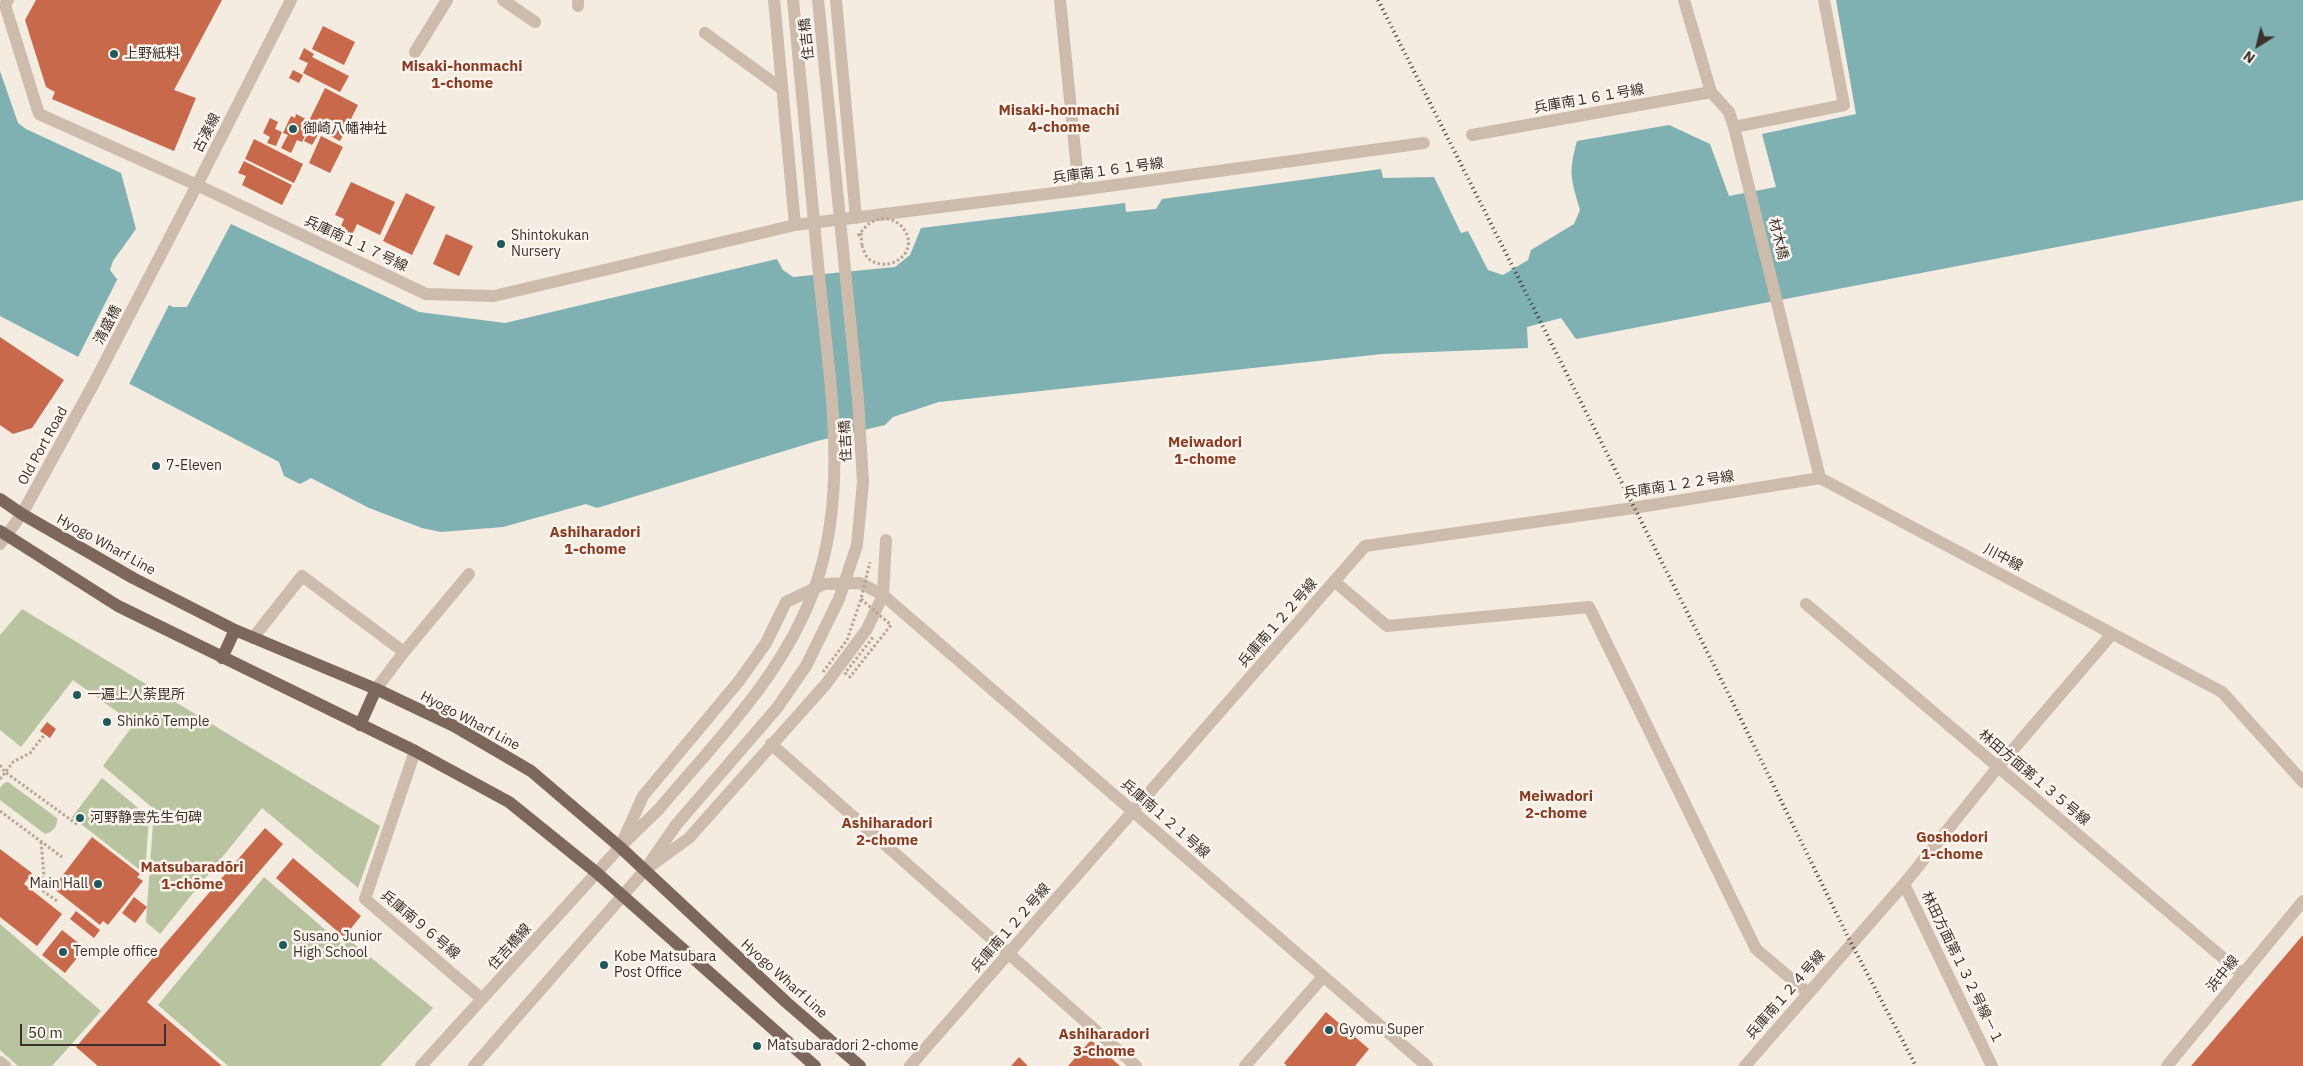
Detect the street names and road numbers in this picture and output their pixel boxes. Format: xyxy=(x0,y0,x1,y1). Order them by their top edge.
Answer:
street label: 住吉橋 xyxy=(796,17,818,61)
street label: 兵庫南１６１号線 xyxy=(1532,81,1646,117)
street label: 古湊線 xyxy=(190,110,224,156)
street label: 兵庫南１６１号線 xyxy=(1051,155,1165,187)
street label: 兵庫南１１７号線 xyxy=(302,213,410,275)
street label: 材木橋 xyxy=(1765,217,1791,261)
street label: 清盛橋 xyxy=(91,303,125,347)
street label: Old Port Road xyxy=(15,404,71,488)
street label: 住吉橋 xyxy=(837,420,855,462)
street label: 兵庫南１２２号線 xyxy=(1622,468,1736,502)
street label: Hyogo Wharf Line xyxy=(54,511,158,579)
street label: 川中線 xyxy=(1981,541,2025,575)
street label: 兵庫南１２２号線 xyxy=(1235,575,1321,671)
street label: Hyogo Wharf Line xyxy=(417,688,523,754)
street label: 林田方面第１３５号線 xyxy=(1975,727,2093,829)
street label: 兵庫南１２１号線 xyxy=(1117,776,1213,862)
street label: 兵庫南１２２号線 xyxy=(968,880,1054,976)
street label: 兵庫南９６号線 xyxy=(377,887,463,963)
street label: 林田方面第１３２号線－１ xyxy=(1918,889,2006,1047)
street label: 住吉橋線 xyxy=(485,921,535,973)
street label: Hyogo Wharf Line xyxy=(737,936,831,1022)
street label: 兵庫南１２４号線 xyxy=(1743,947,1829,1043)
street label: 浜中線 xyxy=(2203,952,2243,996)

